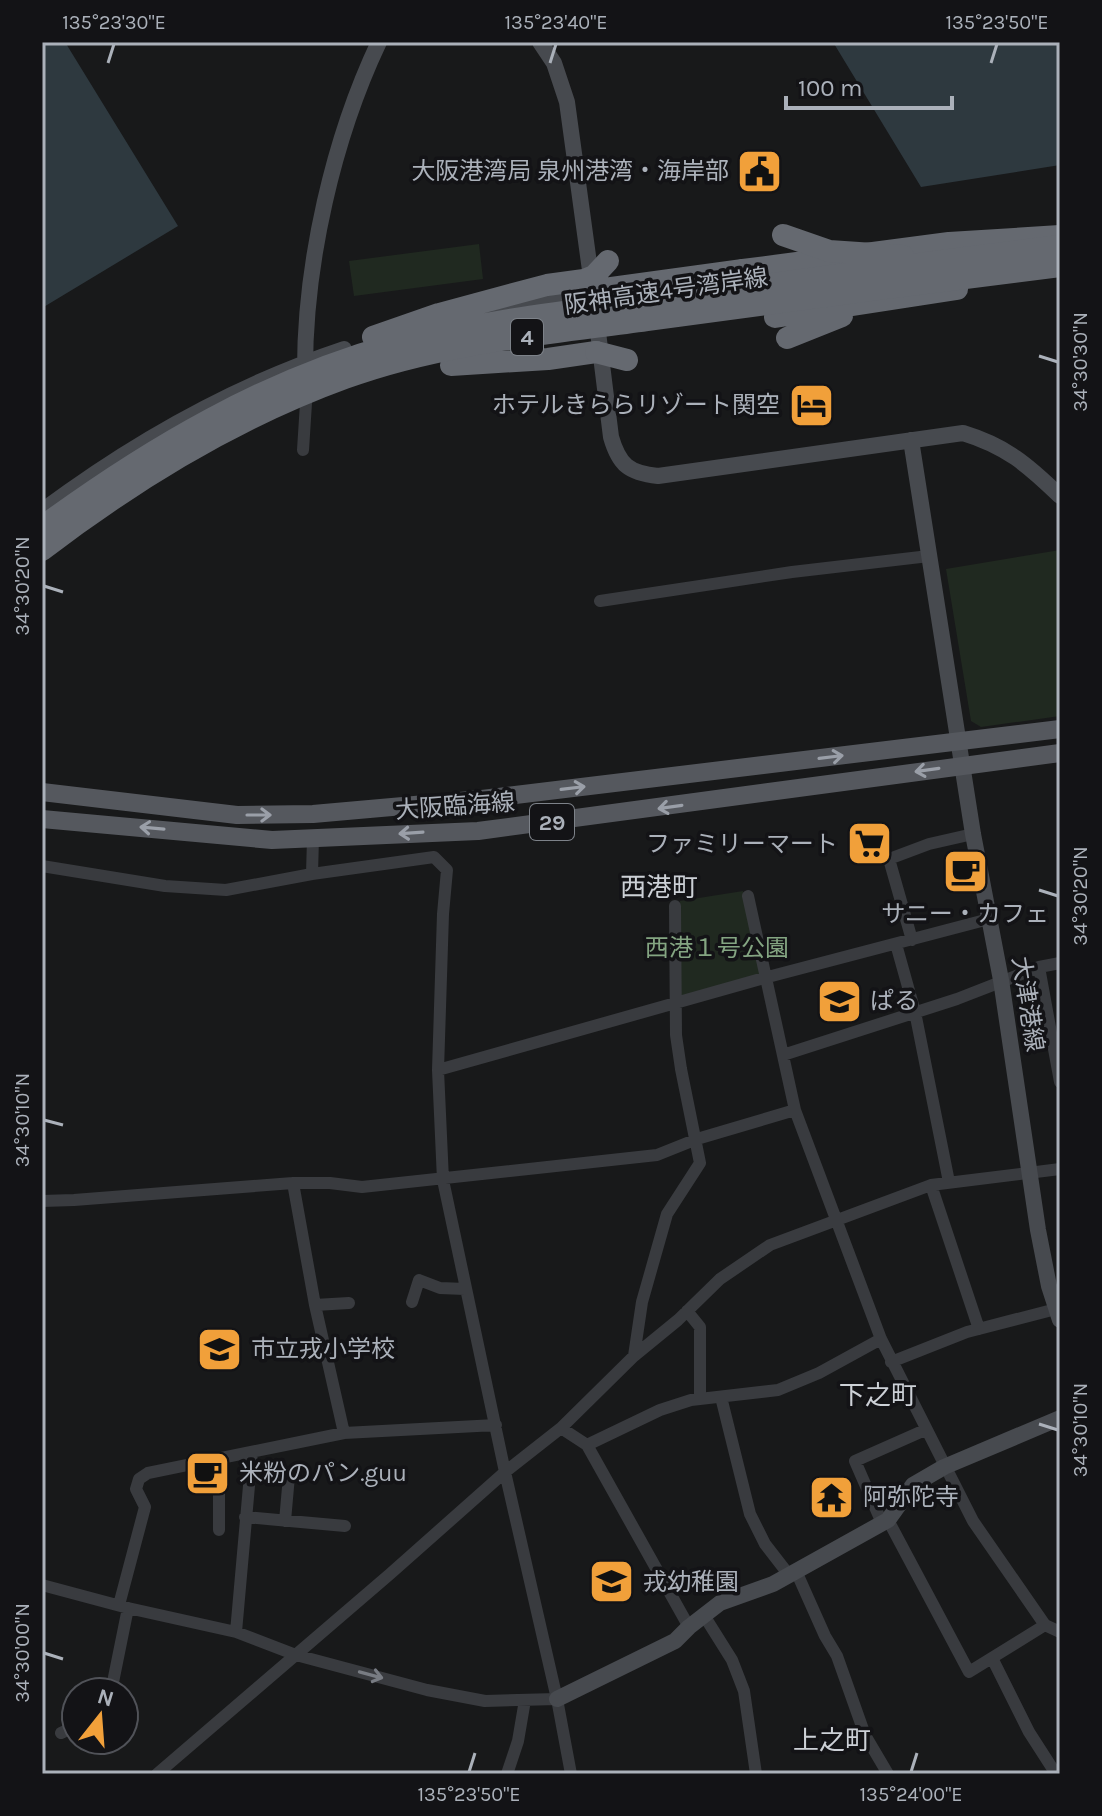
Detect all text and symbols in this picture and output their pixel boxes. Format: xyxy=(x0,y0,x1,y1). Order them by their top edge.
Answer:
text: 135°23'30"E xyxy=(62,11,166,34)
text: 135°23'40"E xyxy=(505,11,608,34)
text: 135°23'50"E xyxy=(945,11,1049,34)
scale bar xyxy=(786,60,952,110)
text: 100 m xyxy=(798,74,863,102)
public building icon: 大阪港湾局 泉州港湾・海岸部 xyxy=(736,147,784,195)
place label: 大阪港湾局 泉州港湾・海岸部 xyxy=(411,157,729,185)
street label: 阪神高速4号湾岸線 xyxy=(562,263,770,319)
text: 34°30'30"N xyxy=(1069,312,1092,412)
road number: 4 xyxy=(511,319,543,355)
hotel icon: ホテルきららリゾート関空 xyxy=(787,381,835,429)
place label: ホテルきららリゾート関空 xyxy=(492,391,780,419)
text: 34°30'20"N xyxy=(11,536,34,636)
one-way arrow xyxy=(818,749,844,764)
one-way arrow xyxy=(915,763,940,778)
one-way arrow xyxy=(560,780,585,795)
street label: 大阪臨海線 xyxy=(394,788,516,824)
one-way arrow xyxy=(657,799,684,814)
road number: 29 xyxy=(530,804,574,840)
one-way arrow xyxy=(245,807,272,822)
one-way arrow xyxy=(139,820,166,835)
supermarket icon: ファミリーマート xyxy=(845,820,893,868)
one-way arrow xyxy=(398,826,425,841)
place label: ファミリーマート xyxy=(646,830,838,858)
text: 34°30'20"N xyxy=(1069,846,1092,946)
cafe icon: サニー・カフェ xyxy=(941,848,989,896)
district label: 西港町 xyxy=(620,872,698,903)
place label: サニー・カフェ xyxy=(881,900,1049,928)
park label: 西港１号公園 xyxy=(645,934,789,962)
street label: 大津港線 xyxy=(1007,954,1049,1054)
school or university icon: ぱる xyxy=(815,977,863,1025)
place label: ぱる xyxy=(870,987,918,1015)
text: 34°30'10"N xyxy=(11,1073,34,1167)
school or university icon: 市立戎小学校 xyxy=(196,1325,244,1373)
place label: 市立戎小学校 xyxy=(251,1335,395,1363)
district label: 下之町 xyxy=(839,1380,917,1411)
text: 34°30'10"N xyxy=(1069,1383,1092,1477)
cafe icon: 米粉のパン.guu xyxy=(184,1449,232,1497)
place label: 米粉のパン.guu xyxy=(239,1459,407,1487)
temple icon: 阿弥陀寺 xyxy=(808,1473,856,1521)
place label: 阿弥陀寺 xyxy=(863,1483,959,1511)
school or university icon: 戎幼稚園 xyxy=(588,1558,636,1606)
place label: 戎幼稚園 xyxy=(643,1568,739,1596)
text: 34°30'00"N xyxy=(11,1603,34,1703)
one-way arrow xyxy=(357,1668,383,1683)
north arrow xyxy=(60,1676,140,1756)
text: N xyxy=(94,1683,117,1713)
district label: 上之町 xyxy=(793,1725,871,1756)
text: 135°23'50"E xyxy=(417,1783,521,1806)
text: 135°24'00"E xyxy=(859,1783,963,1806)

